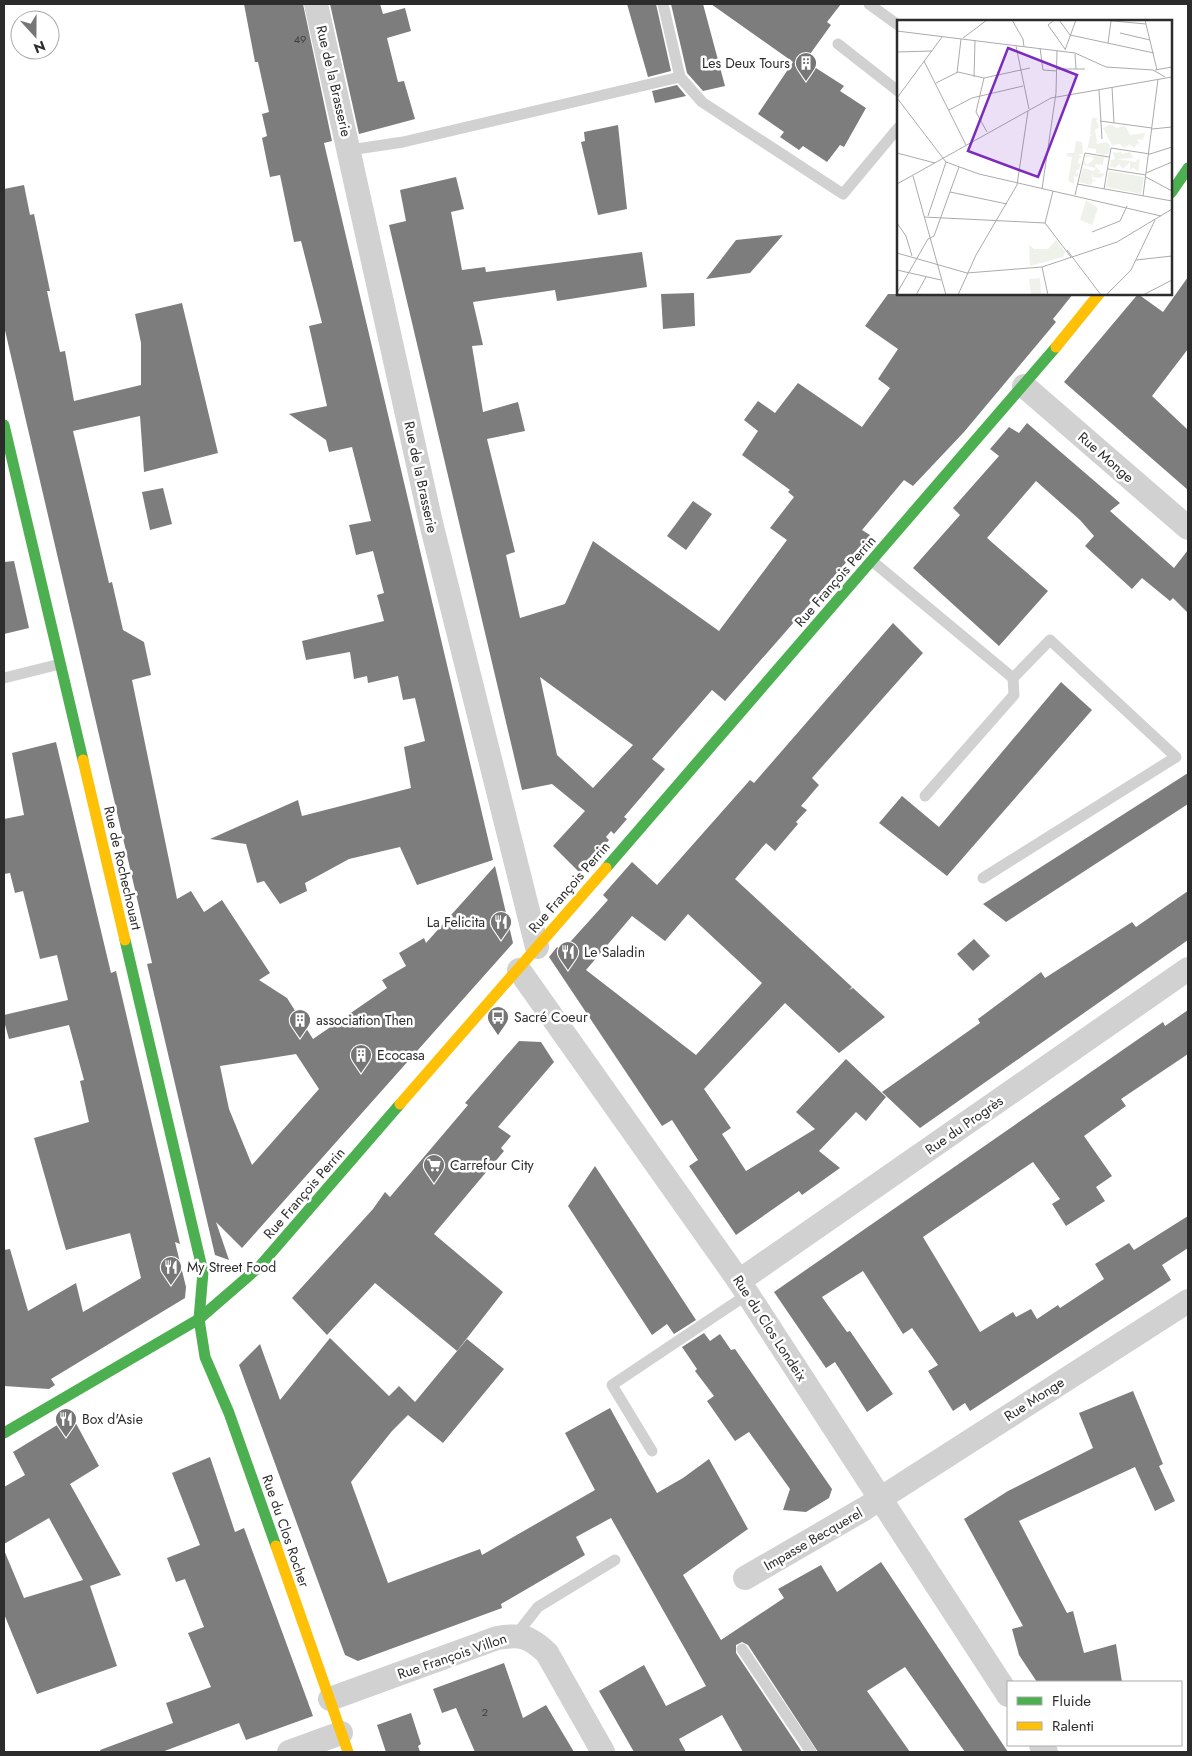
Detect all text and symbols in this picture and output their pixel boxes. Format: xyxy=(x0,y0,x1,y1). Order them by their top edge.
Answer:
north arrow xyxy=(10,10,60,60)
inset map xyxy=(897,20,1172,295)
street label: Rue de la Brasserie xyxy=(311,23,357,139)
house number: 49 xyxy=(294,31,306,47)
text: N xyxy=(31,36,48,58)
building icon: Les Deux Tours xyxy=(794,51,818,82)
place label: Les Deux Tours xyxy=(702,53,790,73)
street label: Rue de la Brasserie xyxy=(399,419,443,535)
street label: Rue Monge xyxy=(1074,427,1138,487)
street label: Rue François Perrin xyxy=(790,531,880,631)
street label: Rue de Rochechouart xyxy=(99,804,147,933)
street label: Rue François Perrin xyxy=(524,837,614,937)
restaurant icon: La Felicita xyxy=(489,910,513,941)
place label: La Felicita xyxy=(427,912,485,932)
restaurant icon: Le Saladin xyxy=(556,940,580,971)
place label: Le Saladin xyxy=(584,942,645,962)
bus stop icon: Sacré Coeur xyxy=(486,1005,510,1036)
place label: Sacré Coeur xyxy=(514,1007,588,1027)
building icon: association Then xyxy=(288,1008,312,1039)
place label: association Then xyxy=(316,1010,413,1030)
building icon: Ecocasa xyxy=(349,1043,373,1074)
place label: Ecocasa xyxy=(377,1045,425,1065)
street label: Rue du Progrès xyxy=(921,1090,1007,1159)
street label: Rue François Perrin xyxy=(259,1143,349,1243)
supermarket icon: Carrefour City xyxy=(422,1153,446,1184)
place label: Carrefour City xyxy=(450,1155,535,1175)
restaurant icon: My Street Food xyxy=(159,1255,183,1286)
place label: My Street Food xyxy=(187,1257,276,1277)
street label: Rue du Clos Londeix xyxy=(728,1271,812,1385)
street label: Rue Monge xyxy=(1000,1372,1068,1426)
restaurant icon: Box d'Asie xyxy=(54,1407,78,1438)
place label: Box d'Asie xyxy=(82,1409,143,1429)
street label: Rue du Clos Rocher xyxy=(257,1472,315,1590)
street label: Impasse Becquerel xyxy=(760,1503,866,1575)
street label: Rue François Villon xyxy=(395,1628,509,1684)
legend xyxy=(1007,1681,1182,1746)
text: Fluide xyxy=(1052,1690,1091,1712)
house number: 2 xyxy=(482,1704,488,1720)
text: Ralenti xyxy=(1052,1715,1094,1737)

